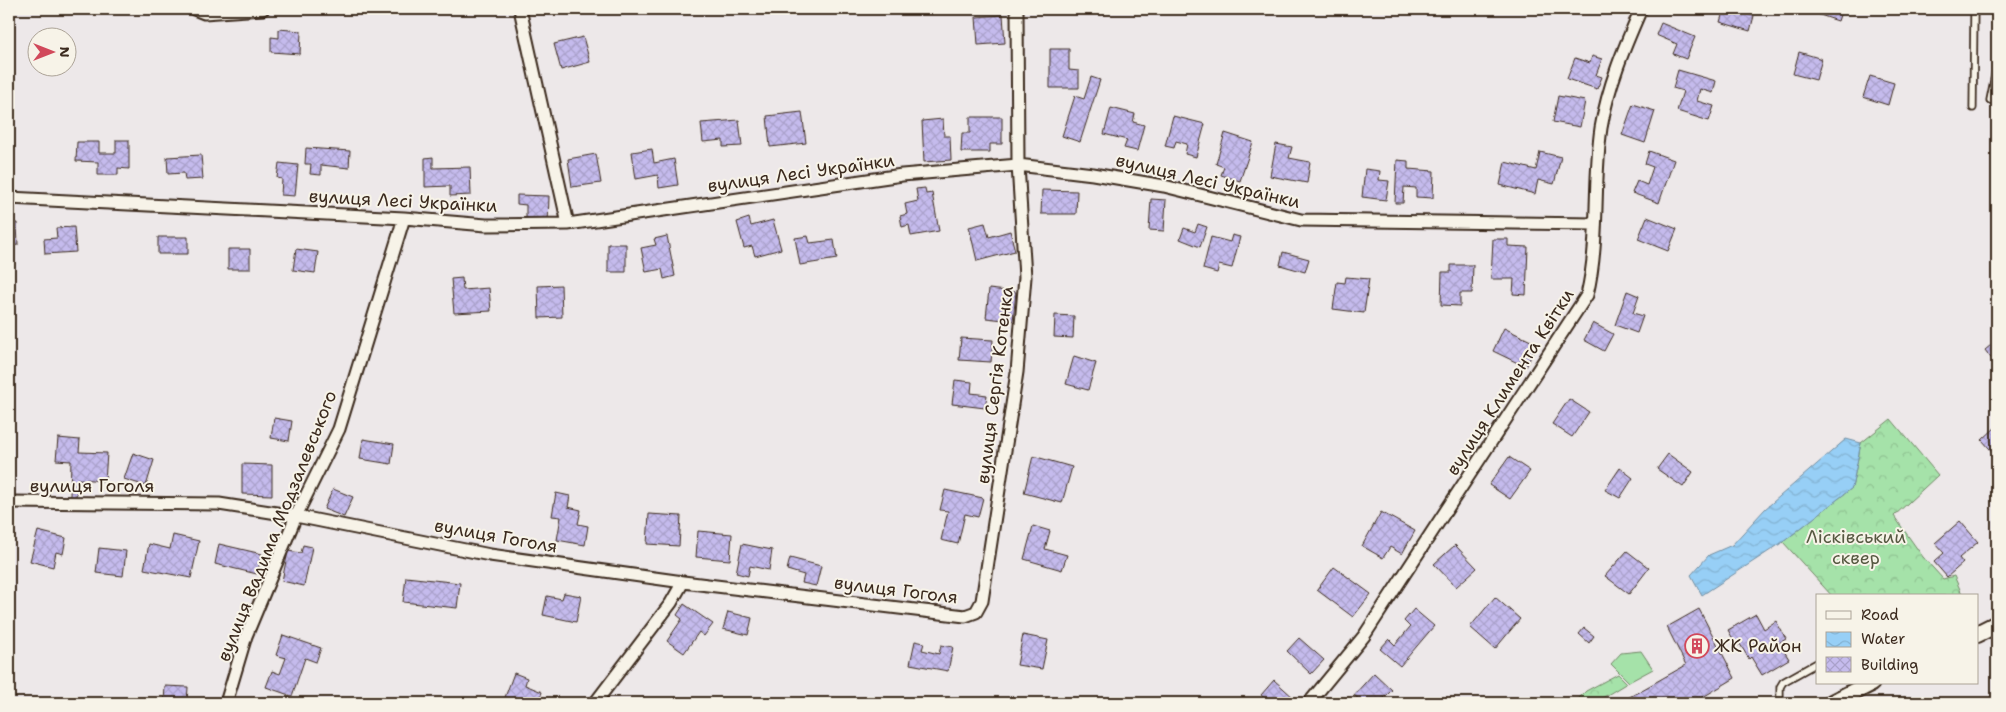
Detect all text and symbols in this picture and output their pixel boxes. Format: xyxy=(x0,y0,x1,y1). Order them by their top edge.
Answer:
north arrow xyxy=(28,28,78,78)
text: N xyxy=(56,46,74,58)
street label: вулиця Лесі Українки xyxy=(706,148,896,198)
street label: вулиця Лесі Українки xyxy=(1113,148,1303,214)
street label: вулиця Лесі Українки xyxy=(308,184,498,218)
street label: вулиця Климента Квітки xyxy=(1441,284,1580,480)
street label: вулиця Сергія Котенка xyxy=(971,285,1019,485)
street label: вулиця Вадима Модзалевського xyxy=(212,387,342,665)
street label: вулиця Гоголя xyxy=(30,474,154,498)
street label: вулиця Гоголя xyxy=(433,513,559,559)
park label: Лісківський сквер xyxy=(1806,525,1906,570)
street label: вулиця Гоголя xyxy=(833,570,959,610)
legend xyxy=(1816,594,1978,684)
text: Road xyxy=(1861,605,1899,625)
text: Water xyxy=(1861,629,1905,649)
building icon: ЖК Район xyxy=(1684,633,1710,659)
place label: ЖК Район xyxy=(1714,634,1802,658)
text: Building xyxy=(1861,655,1918,675)

